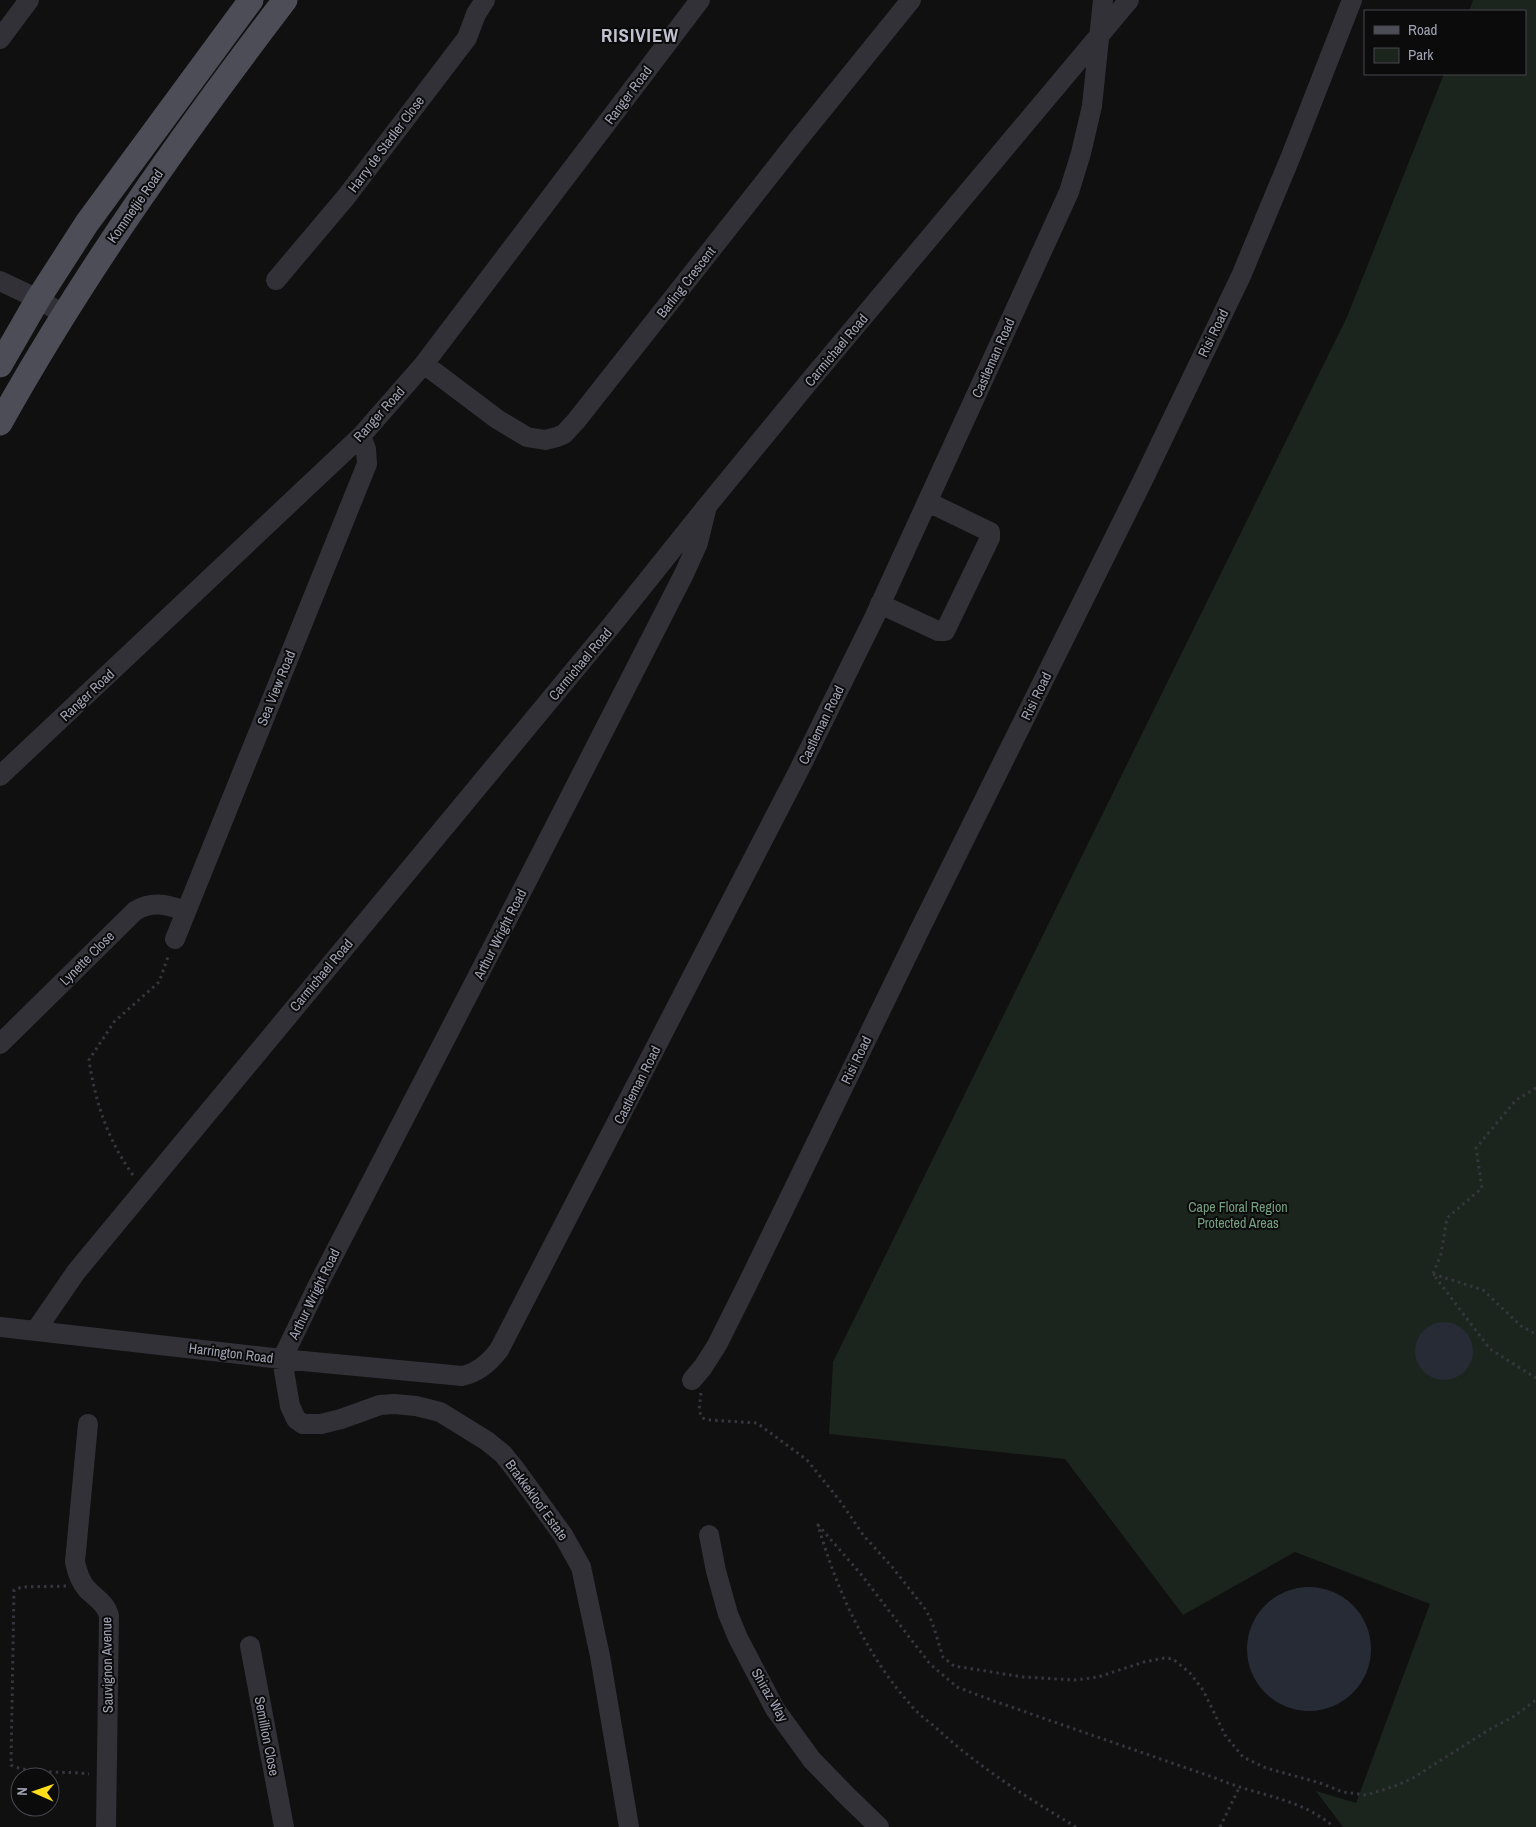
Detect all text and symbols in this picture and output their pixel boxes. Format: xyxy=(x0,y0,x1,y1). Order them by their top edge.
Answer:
legend xyxy=(1364,10,1526,75)
text: Road xyxy=(1408,19,1437,40)
district label: RISIVIEW xyxy=(601,22,679,48)
text: Park xyxy=(1408,44,1434,65)
street label: Ranger Road xyxy=(600,62,656,128)
street label: Harry de Stadler Close xyxy=(344,92,428,196)
street label: Kommetjie Road xyxy=(103,166,167,246)
street label: Barling Crescent xyxy=(653,243,719,321)
street label: Risi Road xyxy=(1194,306,1232,360)
street label: Carmichael Road xyxy=(800,310,872,390)
street label: Castleman Road xyxy=(967,315,1019,401)
street label: Ranger Road xyxy=(349,383,409,445)
street label: Carmichael Road xyxy=(544,624,616,704)
street label: Sea View Road xyxy=(253,648,299,728)
street label: Ranger Road xyxy=(56,665,118,725)
street label: Risi Road xyxy=(1017,669,1055,723)
street label: Castleman Road xyxy=(794,683,848,767)
street label: Arthur Wright Road xyxy=(469,886,530,983)
street label: Lynette Close xyxy=(56,927,118,989)
street label: Carmichael Road xyxy=(285,935,357,1015)
street label: Risi Road xyxy=(837,1033,875,1087)
street label: Castleman Road xyxy=(610,1043,664,1127)
park label: Cape Floral Region Protected Areas xyxy=(1188,1198,1288,1232)
street label: Arthur Wright Road xyxy=(284,1246,344,1343)
street label: Harrington Road xyxy=(188,1339,274,1367)
street label: Brakkekloof Estate xyxy=(502,1456,572,1544)
street label: Sauvignon Avenue xyxy=(97,1617,117,1713)
street label: Shiraz Way xyxy=(747,1665,793,1725)
street label: Semillion Close xyxy=(250,1695,284,1777)
north arrow xyxy=(10,1767,60,1817)
text: N xyxy=(13,1787,31,1796)

